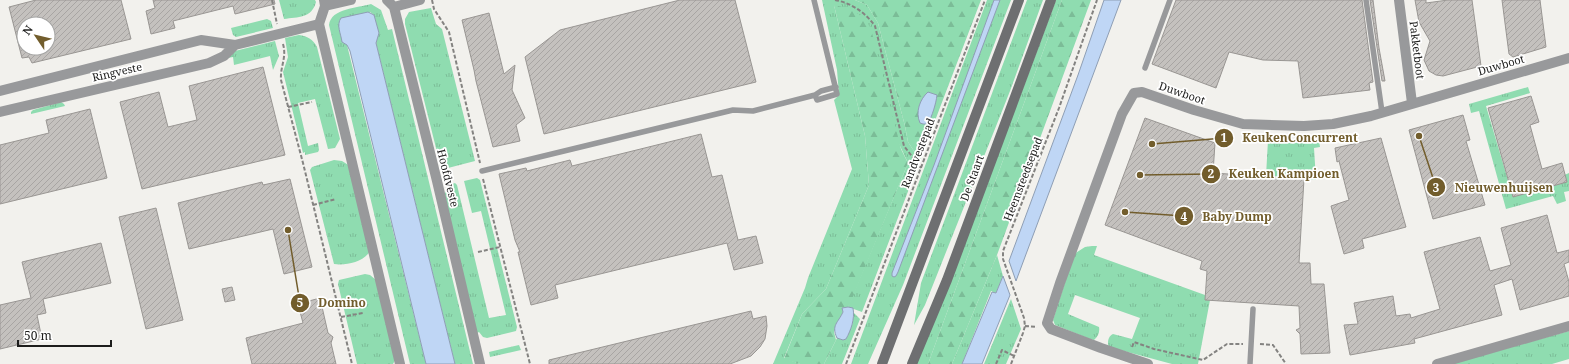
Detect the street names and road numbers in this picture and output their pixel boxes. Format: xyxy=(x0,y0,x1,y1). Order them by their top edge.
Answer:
street label: Pakketboot xyxy=(1406,20,1429,80)
street label: Duwboot xyxy=(1476,51,1526,78)
street label: Ringveste xyxy=(90,58,143,85)
street label: Duwboot xyxy=(1157,78,1207,107)
street label: Randvestepad xyxy=(897,115,938,190)
street label: Heemsteedsepad xyxy=(1000,134,1046,223)
street label: Hoofdveste xyxy=(434,147,463,209)
street label: De Staart xyxy=(956,153,987,203)

